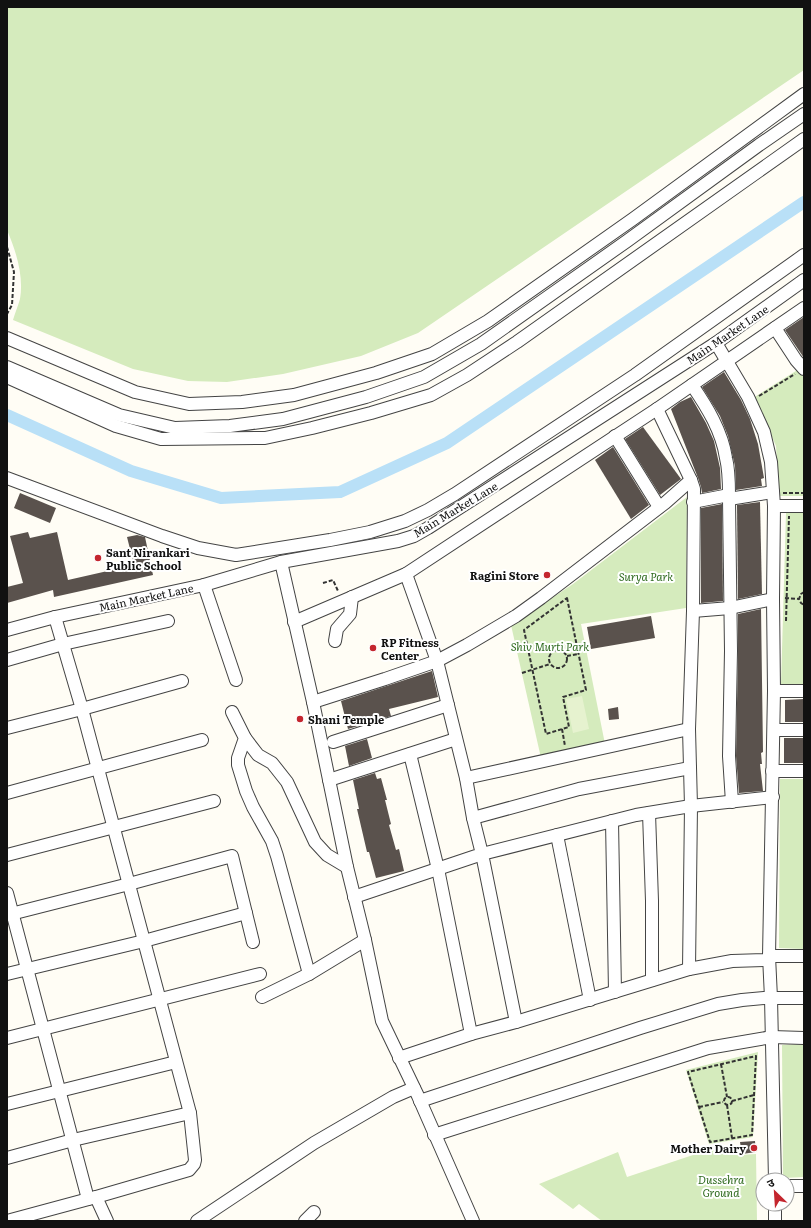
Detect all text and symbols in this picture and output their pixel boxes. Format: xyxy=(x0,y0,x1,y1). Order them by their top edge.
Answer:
street label: Main Market Lane xyxy=(683,300,772,367)
street label: Main Market Lane xyxy=(410,477,501,541)
place label: Sant Nirankari Public School xyxy=(106,544,190,573)
marker: Sant Nirankari Public School xyxy=(93,553,103,563)
place label: Ragini Store xyxy=(470,567,539,583)
park label: Surya Park xyxy=(619,568,673,584)
marker: Ragini Store xyxy=(542,570,552,580)
street label: Main Market Lane xyxy=(97,579,195,615)
place label: RP Fitness Center xyxy=(381,634,439,663)
park label: Shiv Murti Park xyxy=(511,638,589,654)
marker: RP Fitness Center xyxy=(368,643,378,653)
place label: Shani Temple xyxy=(308,711,384,727)
marker: Shani Temple xyxy=(295,714,305,724)
place label: Mother Dairy xyxy=(670,1140,746,1156)
marker: Mother Dairy xyxy=(749,1143,759,1153)
park label: Dussehra Ground xyxy=(698,1171,745,1200)
north arrow xyxy=(755,1172,795,1212)
text: उ xyxy=(764,1173,777,1191)

